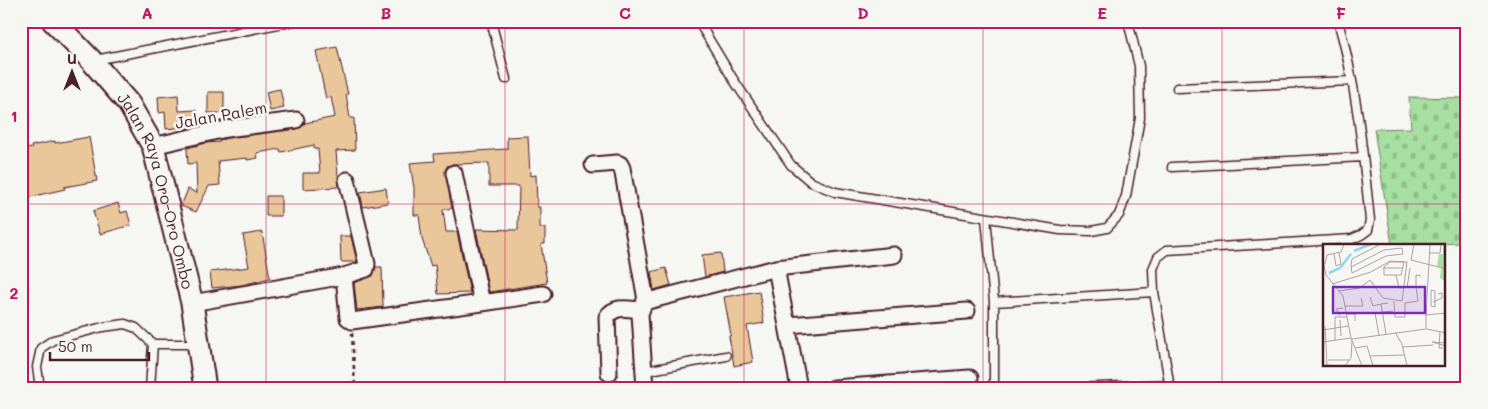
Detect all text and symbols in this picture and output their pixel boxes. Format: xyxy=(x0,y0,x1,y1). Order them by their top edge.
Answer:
text: A xyxy=(141,2,153,23)
text: B xyxy=(381,2,391,23)
text: C xyxy=(619,2,631,23)
text: D xyxy=(857,2,869,23)
text: E xyxy=(1097,2,1107,23)
text: F xyxy=(1336,2,1346,23)
north arrow xyxy=(48,48,98,98)
text: U xyxy=(67,49,77,68)
street label: Jalan Raya Oro-Oro Ombo xyxy=(113,87,199,291)
street label: Jalan Palem xyxy=(173,96,269,133)
text: 1 xyxy=(10,105,18,126)
inset map xyxy=(1323,244,1446,366)
text: 2 xyxy=(10,282,19,303)
scale bar xyxy=(50,329,149,361)
text: 50 m xyxy=(58,336,93,356)

